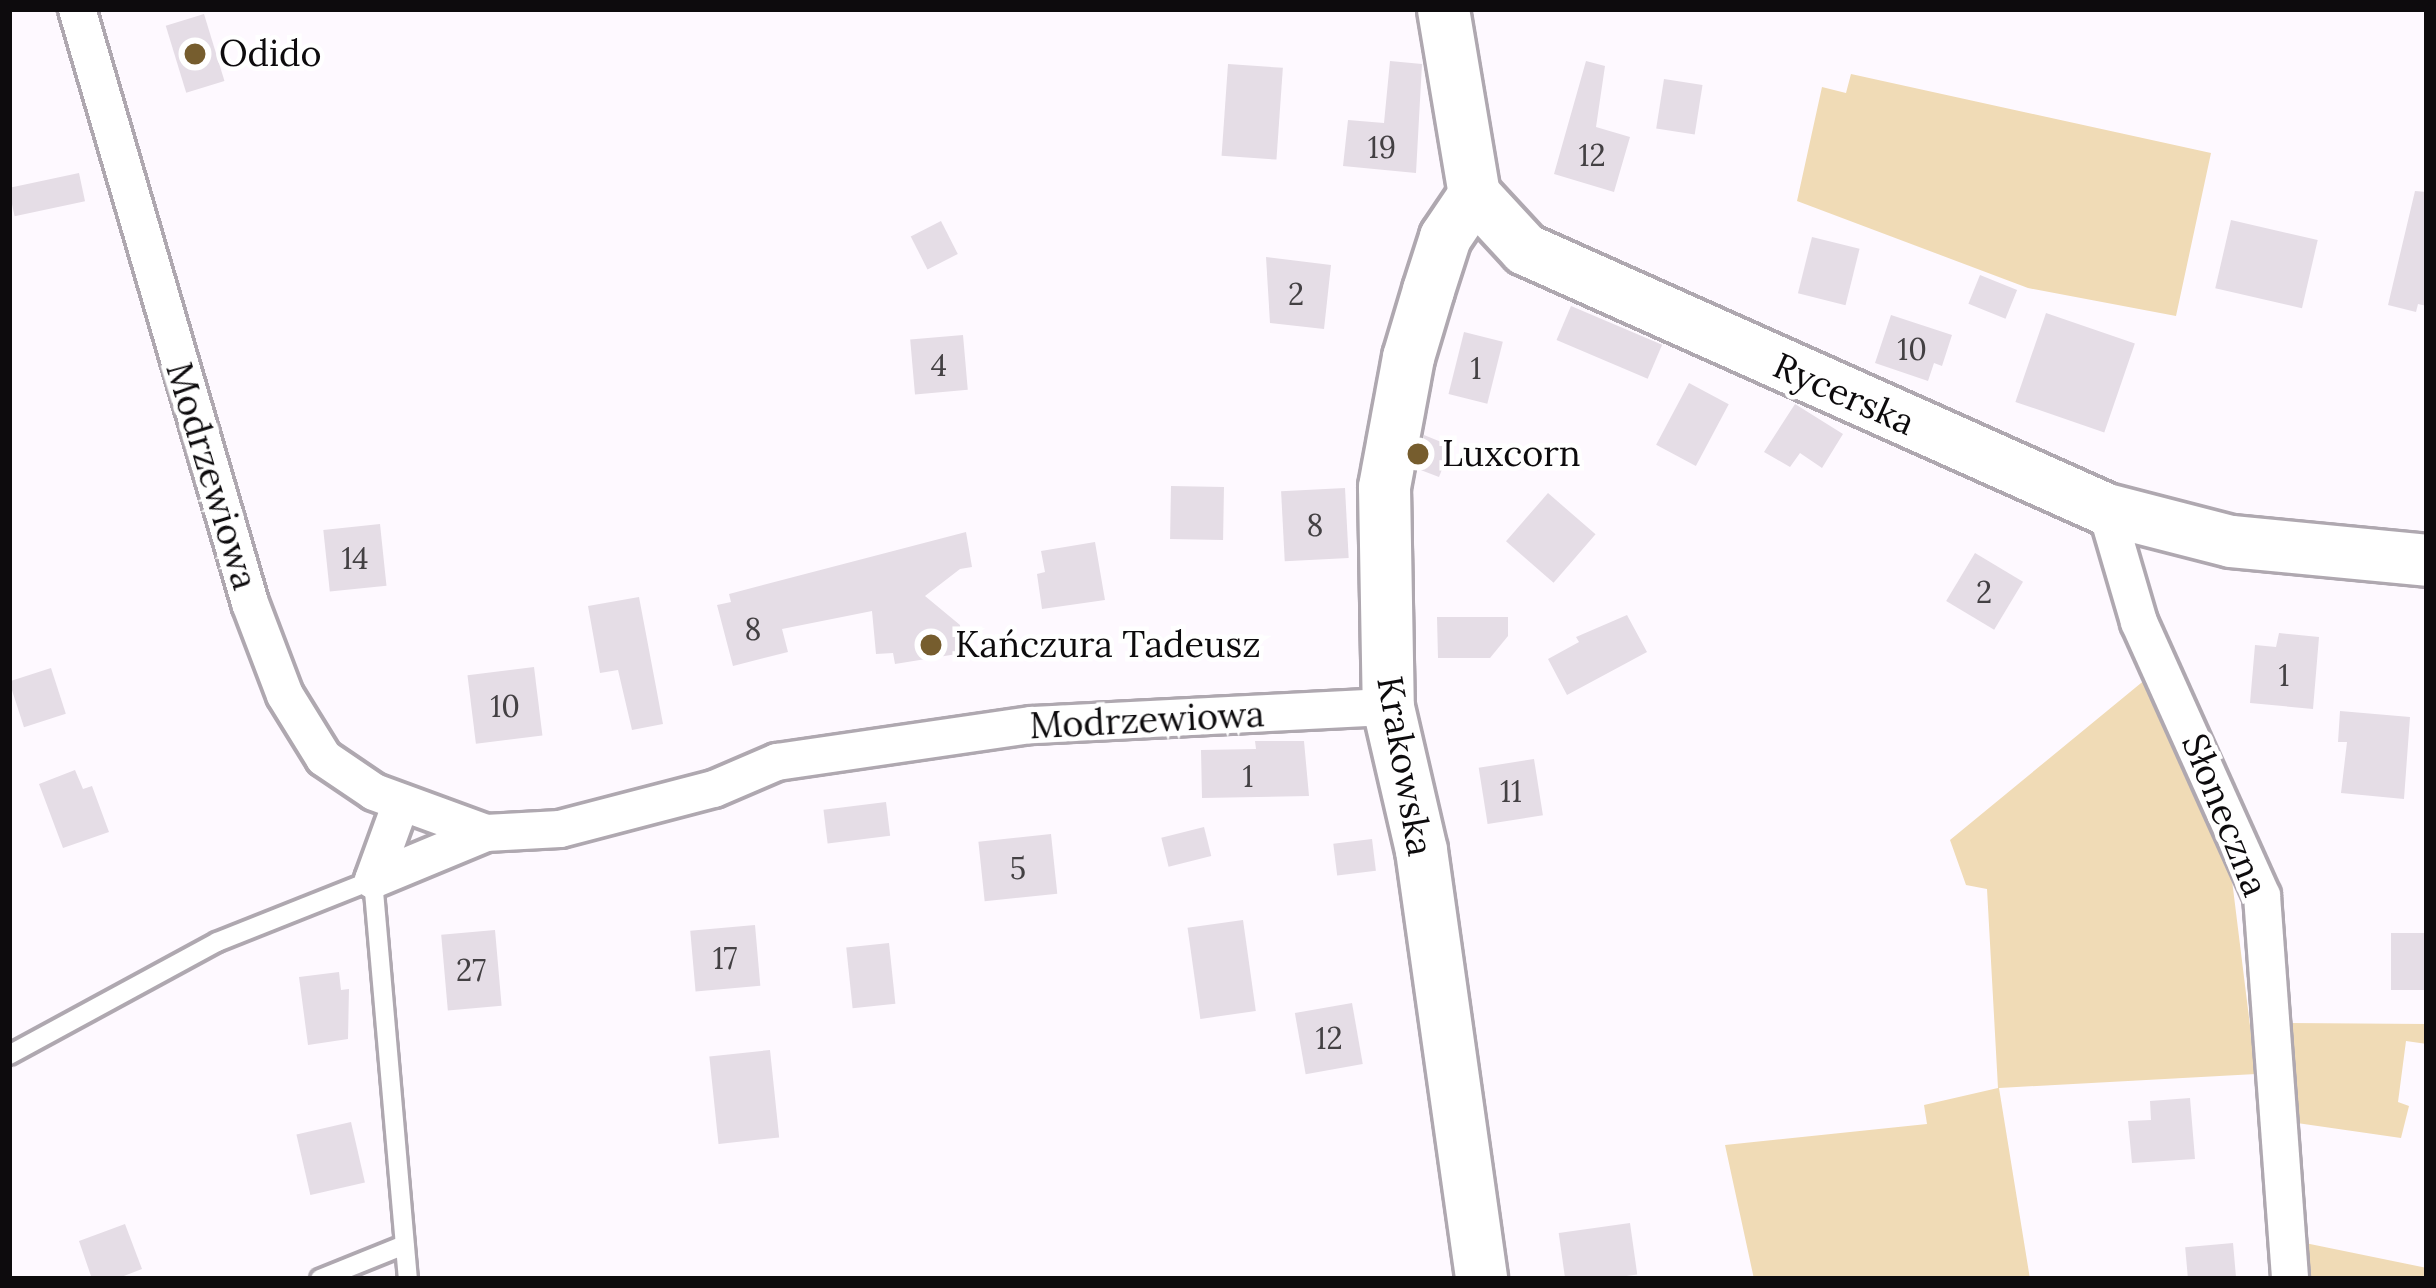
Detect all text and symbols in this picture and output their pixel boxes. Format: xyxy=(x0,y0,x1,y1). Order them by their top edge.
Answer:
place label: Odido xyxy=(219,32,322,76)
marker: Odido xyxy=(182,41,208,67)
house number: 19 xyxy=(1368,129,1396,165)
house number: 12 xyxy=(1578,137,1606,173)
house number: 2 xyxy=(1288,276,1304,312)
house number: 10 xyxy=(1897,331,1927,367)
street label: Rycerska xyxy=(1767,344,1921,444)
house number: 4 xyxy=(931,347,947,383)
house number: 1 xyxy=(1471,350,1481,386)
street label: Modrzewiowa xyxy=(157,357,267,595)
place label: Luxcorn xyxy=(1442,432,1581,476)
marker: Luxcorn xyxy=(1405,441,1431,467)
house number: 8 xyxy=(1307,507,1323,543)
house number: 14 xyxy=(341,540,369,576)
house number: 2 xyxy=(1976,574,1992,610)
house number: 8 xyxy=(745,611,761,647)
place label: Kańczura Tadeusz xyxy=(955,623,1261,667)
marker: Kańczura Tadeusz xyxy=(918,632,944,658)
house number: 1 xyxy=(2279,657,2289,693)
street label: Krakowska xyxy=(1368,673,1442,859)
house number: 10 xyxy=(490,688,520,724)
street label: Modrzewiowa xyxy=(1028,692,1266,748)
street label: Słoneczna xyxy=(2173,728,2277,902)
house number: 1 xyxy=(1243,758,1253,794)
house number: 11 xyxy=(1500,773,1522,809)
house number: 5 xyxy=(1010,850,1026,886)
house number: 17 xyxy=(713,940,737,976)
house number: 27 xyxy=(456,952,486,988)
house number: 12 xyxy=(1315,1020,1343,1056)

